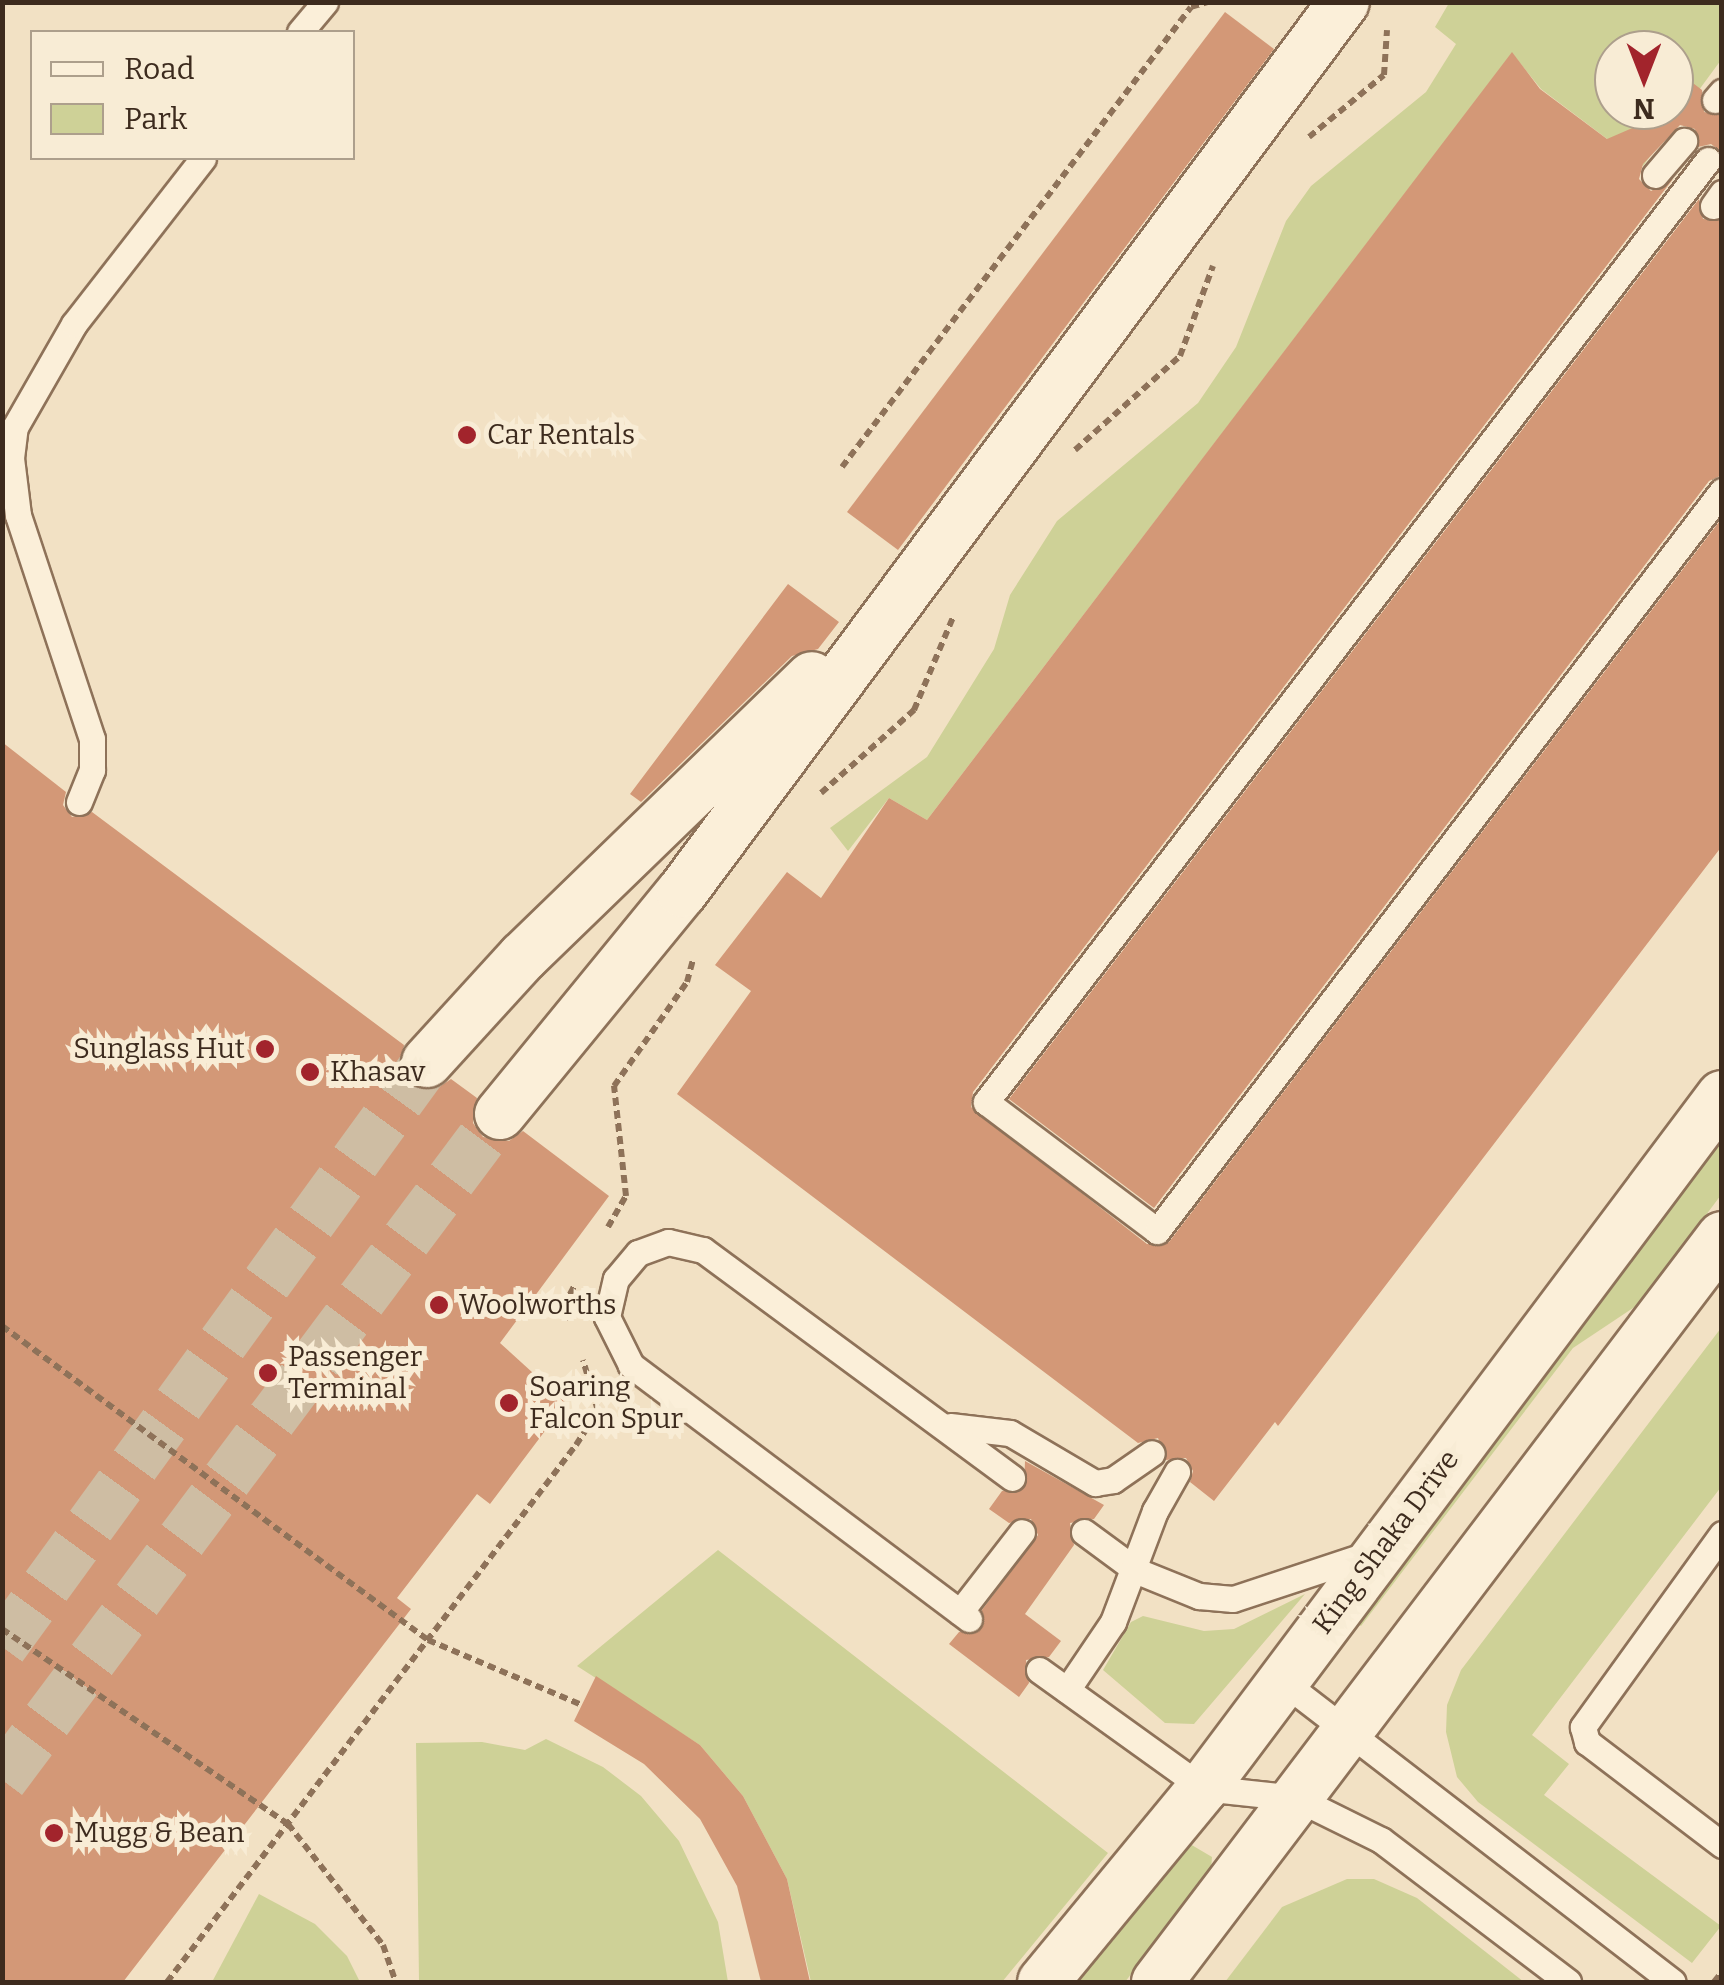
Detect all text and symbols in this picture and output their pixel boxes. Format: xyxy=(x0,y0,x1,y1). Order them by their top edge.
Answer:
legend xyxy=(30,30,355,160)
north arrow xyxy=(1594,30,1694,130)
text: Road xyxy=(124,51,195,87)
text: N xyxy=(1633,92,1655,125)
text: Park xyxy=(124,101,187,137)
place label: Car Rentals xyxy=(487,418,635,452)
marker: Car Rentals xyxy=(456,424,478,446)
place label: Sunglass Hut xyxy=(73,1032,245,1066)
marker: Sunglass Hut xyxy=(254,1038,276,1060)
place label: Khasav xyxy=(330,1055,425,1089)
marker: Khasav xyxy=(299,1061,321,1083)
place label: Woolworths xyxy=(459,1288,616,1322)
marker: Woolworths xyxy=(428,1294,450,1316)
place label: Passenger Terminal xyxy=(288,1340,422,1406)
marker: Passenger Terminal xyxy=(257,1362,279,1384)
place label: Soaring Falcon Spur xyxy=(529,1370,683,1436)
marker: Soaring Falcon Spur xyxy=(498,1392,520,1414)
street label: King Shaka Drive xyxy=(1306,1444,1466,1640)
place label: Mugg & Bean xyxy=(74,1816,244,1850)
marker: Mugg & Bean xyxy=(43,1822,65,1844)

